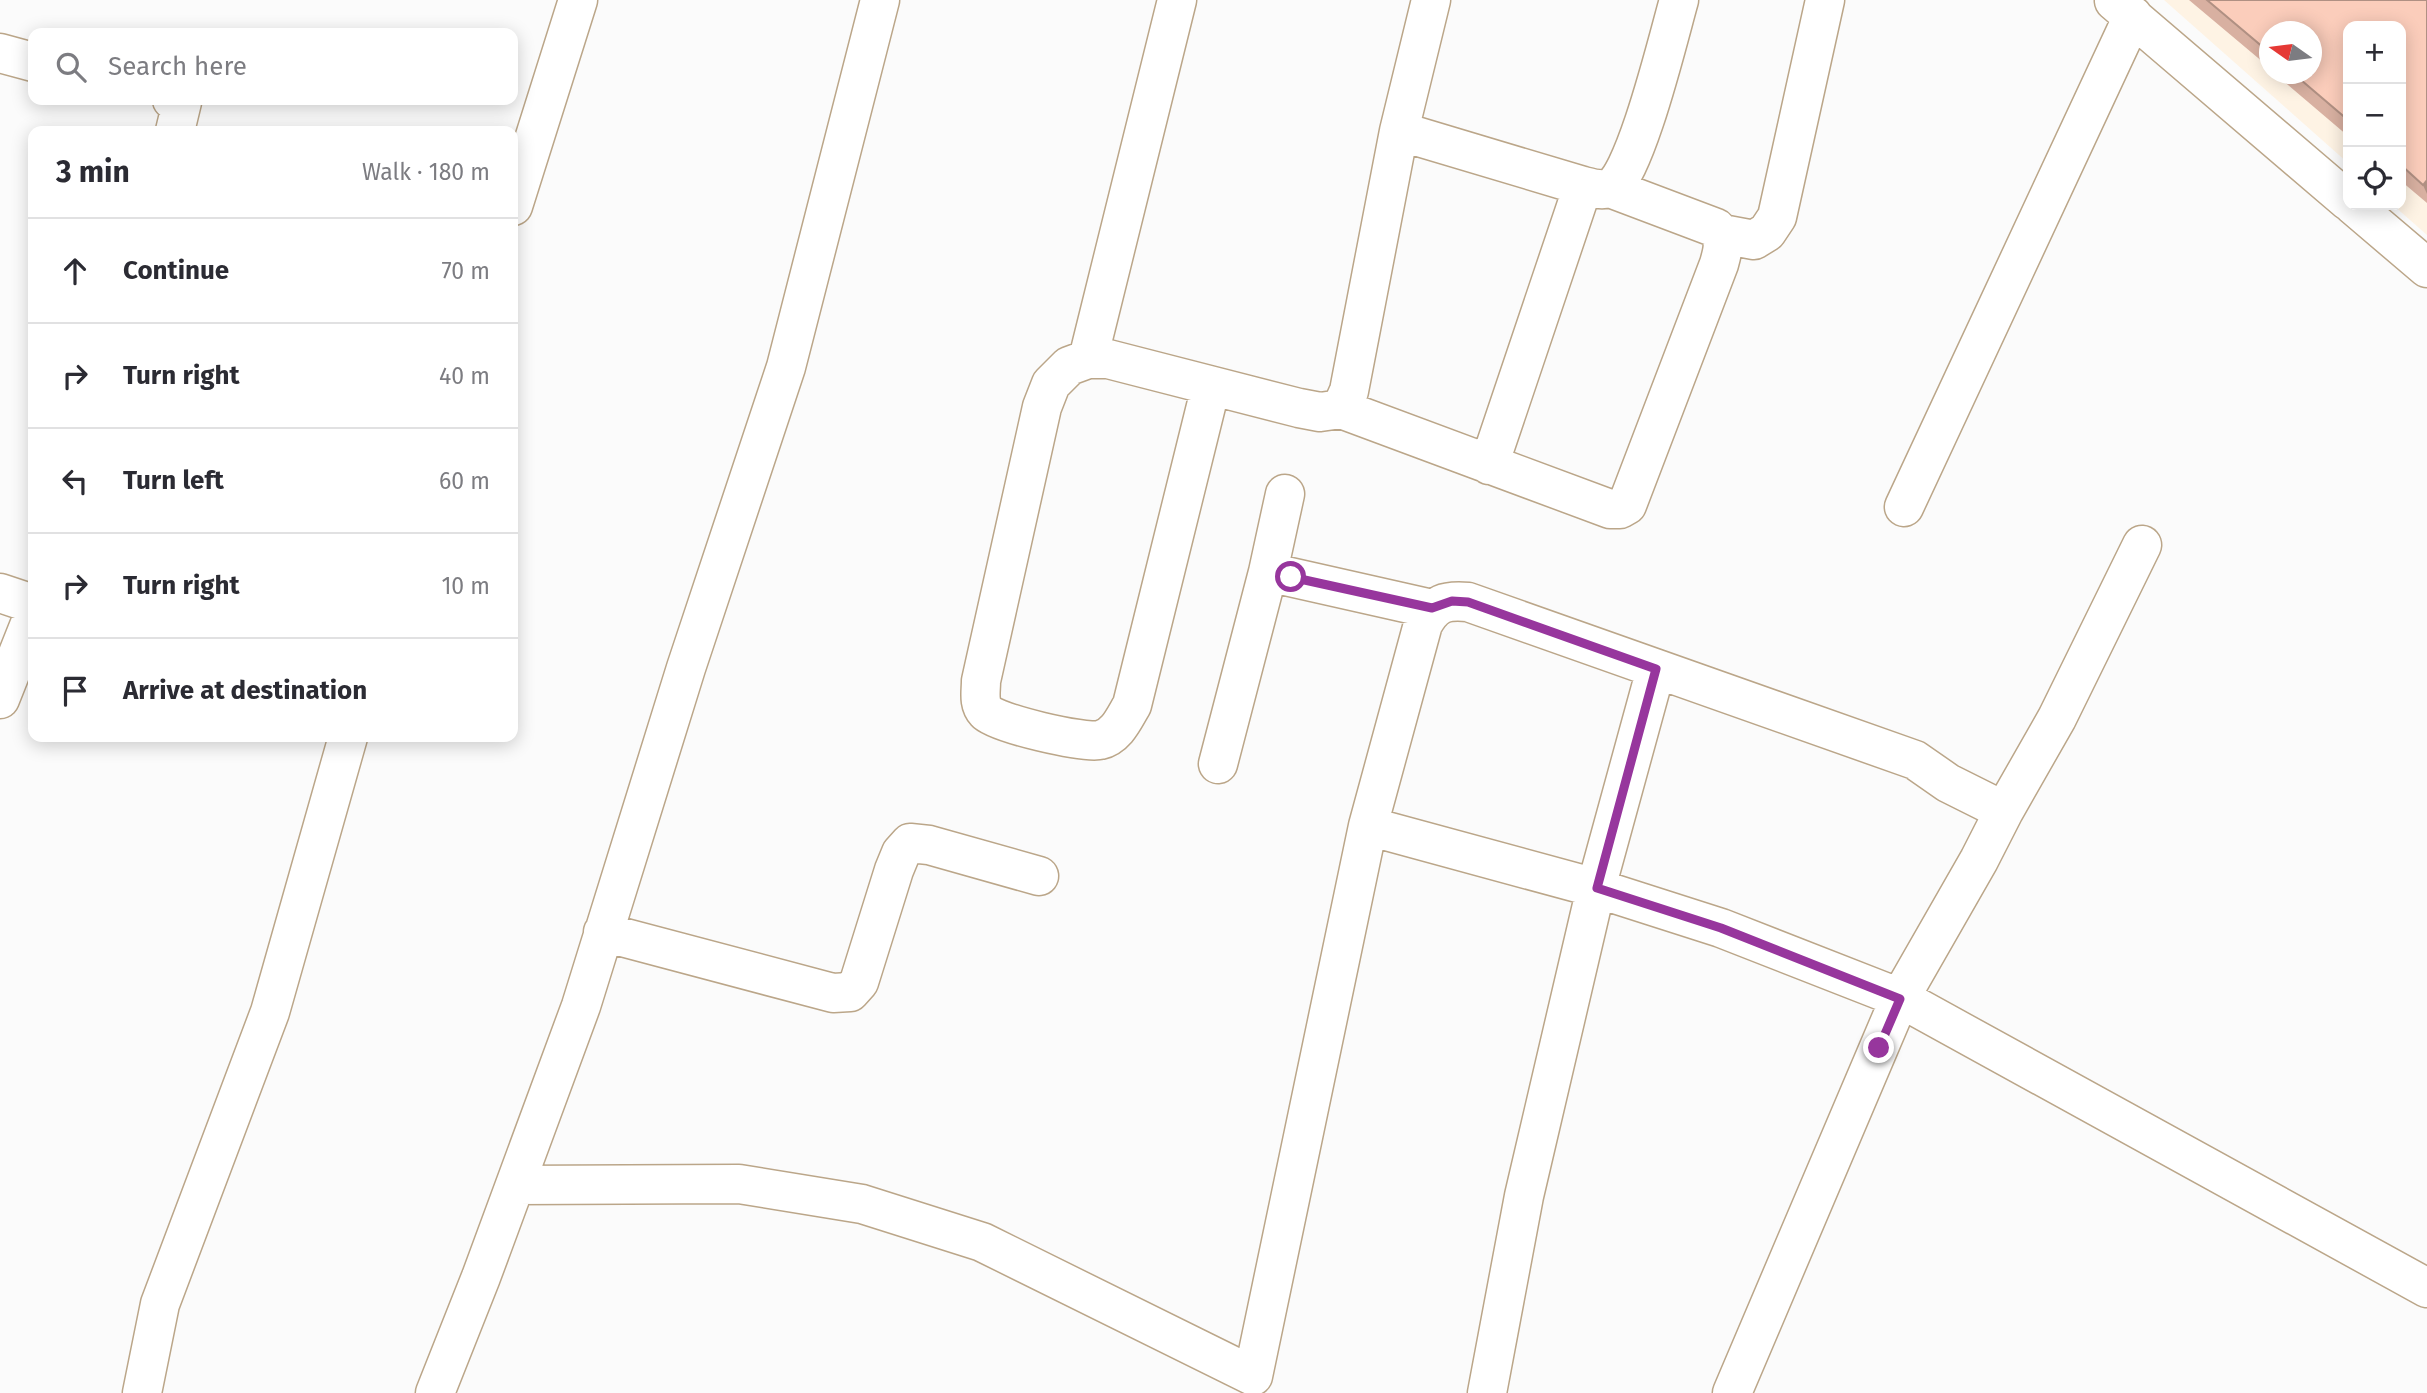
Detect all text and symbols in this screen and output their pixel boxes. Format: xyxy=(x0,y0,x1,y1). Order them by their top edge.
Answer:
north arrow xyxy=(2259,21,2322,84)
map controls xyxy=(2343,21,2406,210)
button: + xyxy=(2343,21,2406,84)
search box xyxy=(28,28,518,105)
icon: search xyxy=(52,48,90,86)
text: Search here xyxy=(108,51,247,82)
button: − xyxy=(2343,84,2406,147)
button: locate xyxy=(2343,147,2406,210)
text: 3 min xyxy=(56,154,130,190)
text: Walk · 180 m xyxy=(362,158,490,186)
icon: ahead xyxy=(56,252,94,290)
text: Continue xyxy=(123,255,229,286)
text: 70 m xyxy=(441,257,490,285)
icon: right xyxy=(56,357,94,395)
text: Turn right xyxy=(123,360,240,391)
text: 40 m xyxy=(439,362,490,390)
icon: left xyxy=(56,462,94,500)
text: Turn left xyxy=(123,465,224,496)
text: 60 m xyxy=(439,467,490,495)
route start xyxy=(1275,561,1306,592)
icon: right xyxy=(56,567,94,605)
text: Turn right xyxy=(123,570,240,601)
text: 10 m xyxy=(441,572,490,600)
icon: arrive xyxy=(56,672,94,710)
text: Arrive at destination xyxy=(123,675,367,706)
route end xyxy=(1863,1032,1894,1063)

